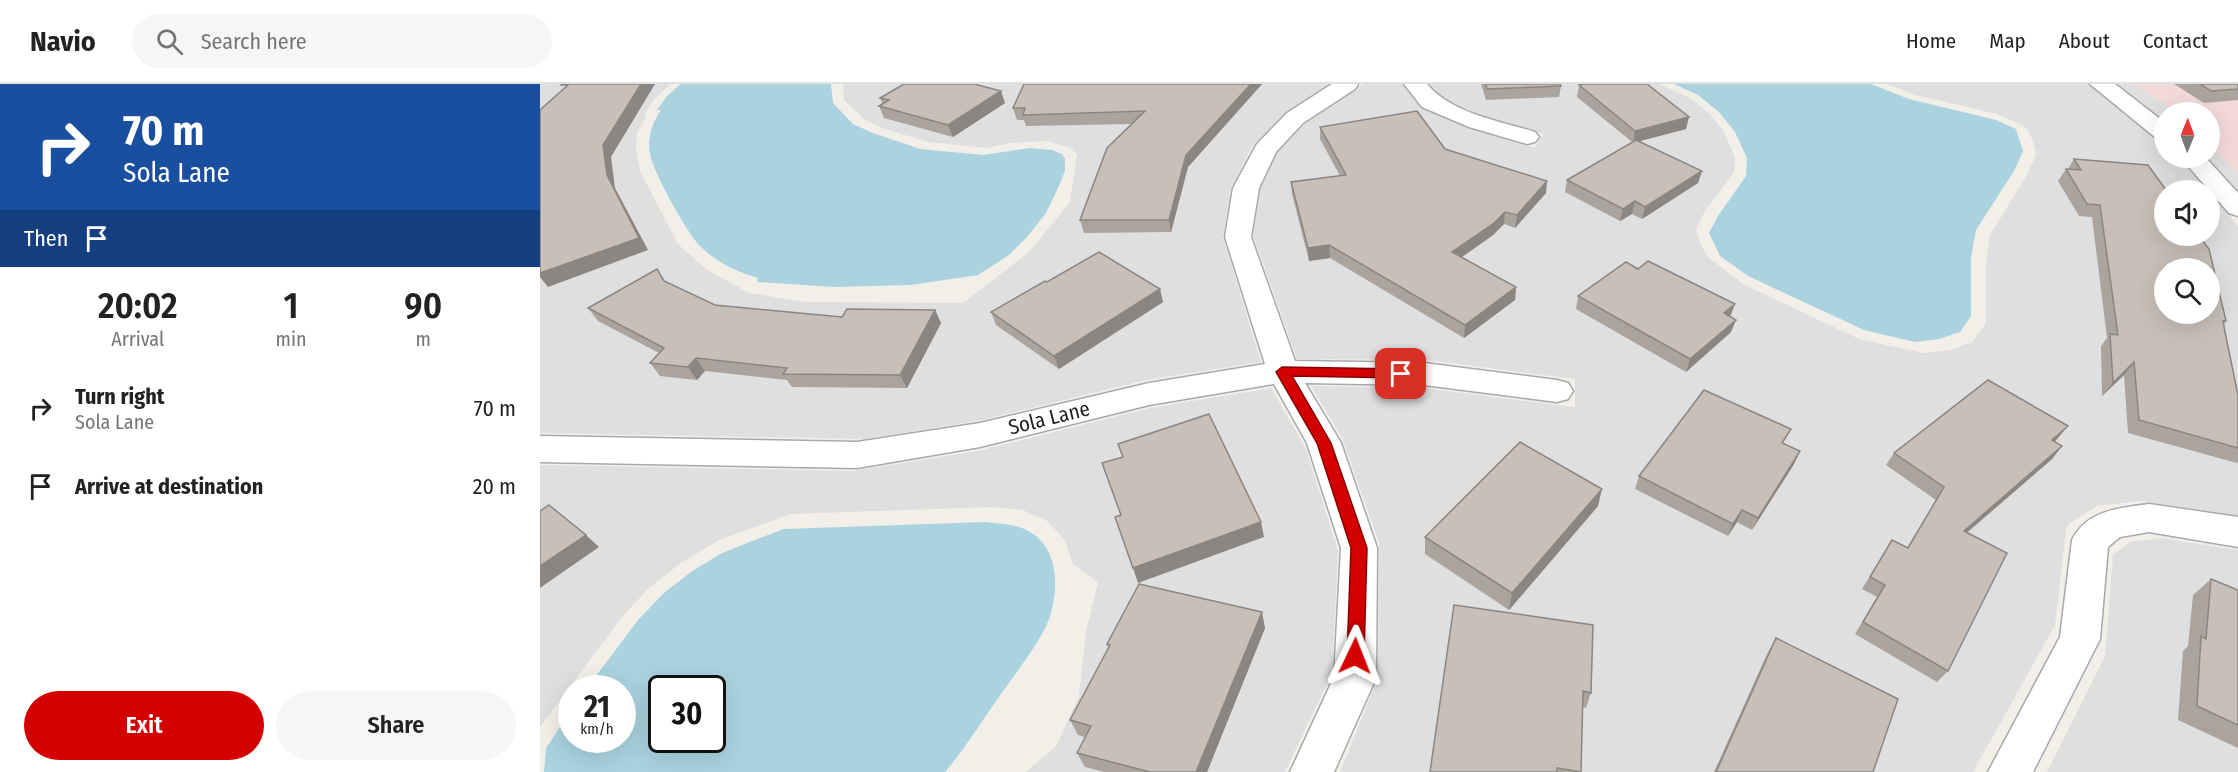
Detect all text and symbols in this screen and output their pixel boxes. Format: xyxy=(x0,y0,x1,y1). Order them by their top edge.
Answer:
search box xyxy=(132,14,552,68)
text: Navio xyxy=(30,25,96,58)
icon: search xyxy=(153,25,186,58)
text: Search here xyxy=(201,28,307,55)
text: Home xyxy=(1906,28,1956,54)
text: Map xyxy=(1989,28,2026,54)
text: About xyxy=(2059,28,2110,54)
text: Contact xyxy=(2143,28,2208,54)
north arrow xyxy=(2154,102,2220,168)
map controls xyxy=(2154,102,2220,324)
text: 70 m xyxy=(123,106,204,156)
icon: right xyxy=(24,108,102,186)
text: Sola Lane xyxy=(123,157,230,189)
button: sound xyxy=(2154,180,2220,246)
icon: arrive xyxy=(80,222,113,255)
text: Then xyxy=(24,225,68,252)
button: search xyxy=(2154,258,2220,324)
text: 20:02 xyxy=(98,284,178,328)
text: 1 xyxy=(283,284,298,328)
text: 90 xyxy=(404,284,442,328)
text: Arrival xyxy=(111,327,164,351)
text: min xyxy=(276,327,306,351)
text: m xyxy=(416,327,431,351)
pin xyxy=(1375,348,1426,399)
icon: arrive xyxy=(1384,357,1417,390)
text: Turn right xyxy=(75,383,164,410)
icon: right xyxy=(24,392,57,425)
text: 70 m xyxy=(474,395,516,422)
street label: Sola Lane xyxy=(1006,395,1092,441)
text: Sola Lane xyxy=(75,410,154,434)
icon: arrive xyxy=(24,470,57,503)
text: Arrive at destination xyxy=(75,473,263,500)
text: 20 m xyxy=(473,473,516,500)
position arrow xyxy=(1323,624,1387,688)
speed limit sign: 30 xyxy=(648,675,726,753)
text: 21 xyxy=(584,689,610,725)
button: Exit xyxy=(24,691,264,760)
button: Share xyxy=(276,691,516,760)
text: km/h xyxy=(580,720,614,738)

